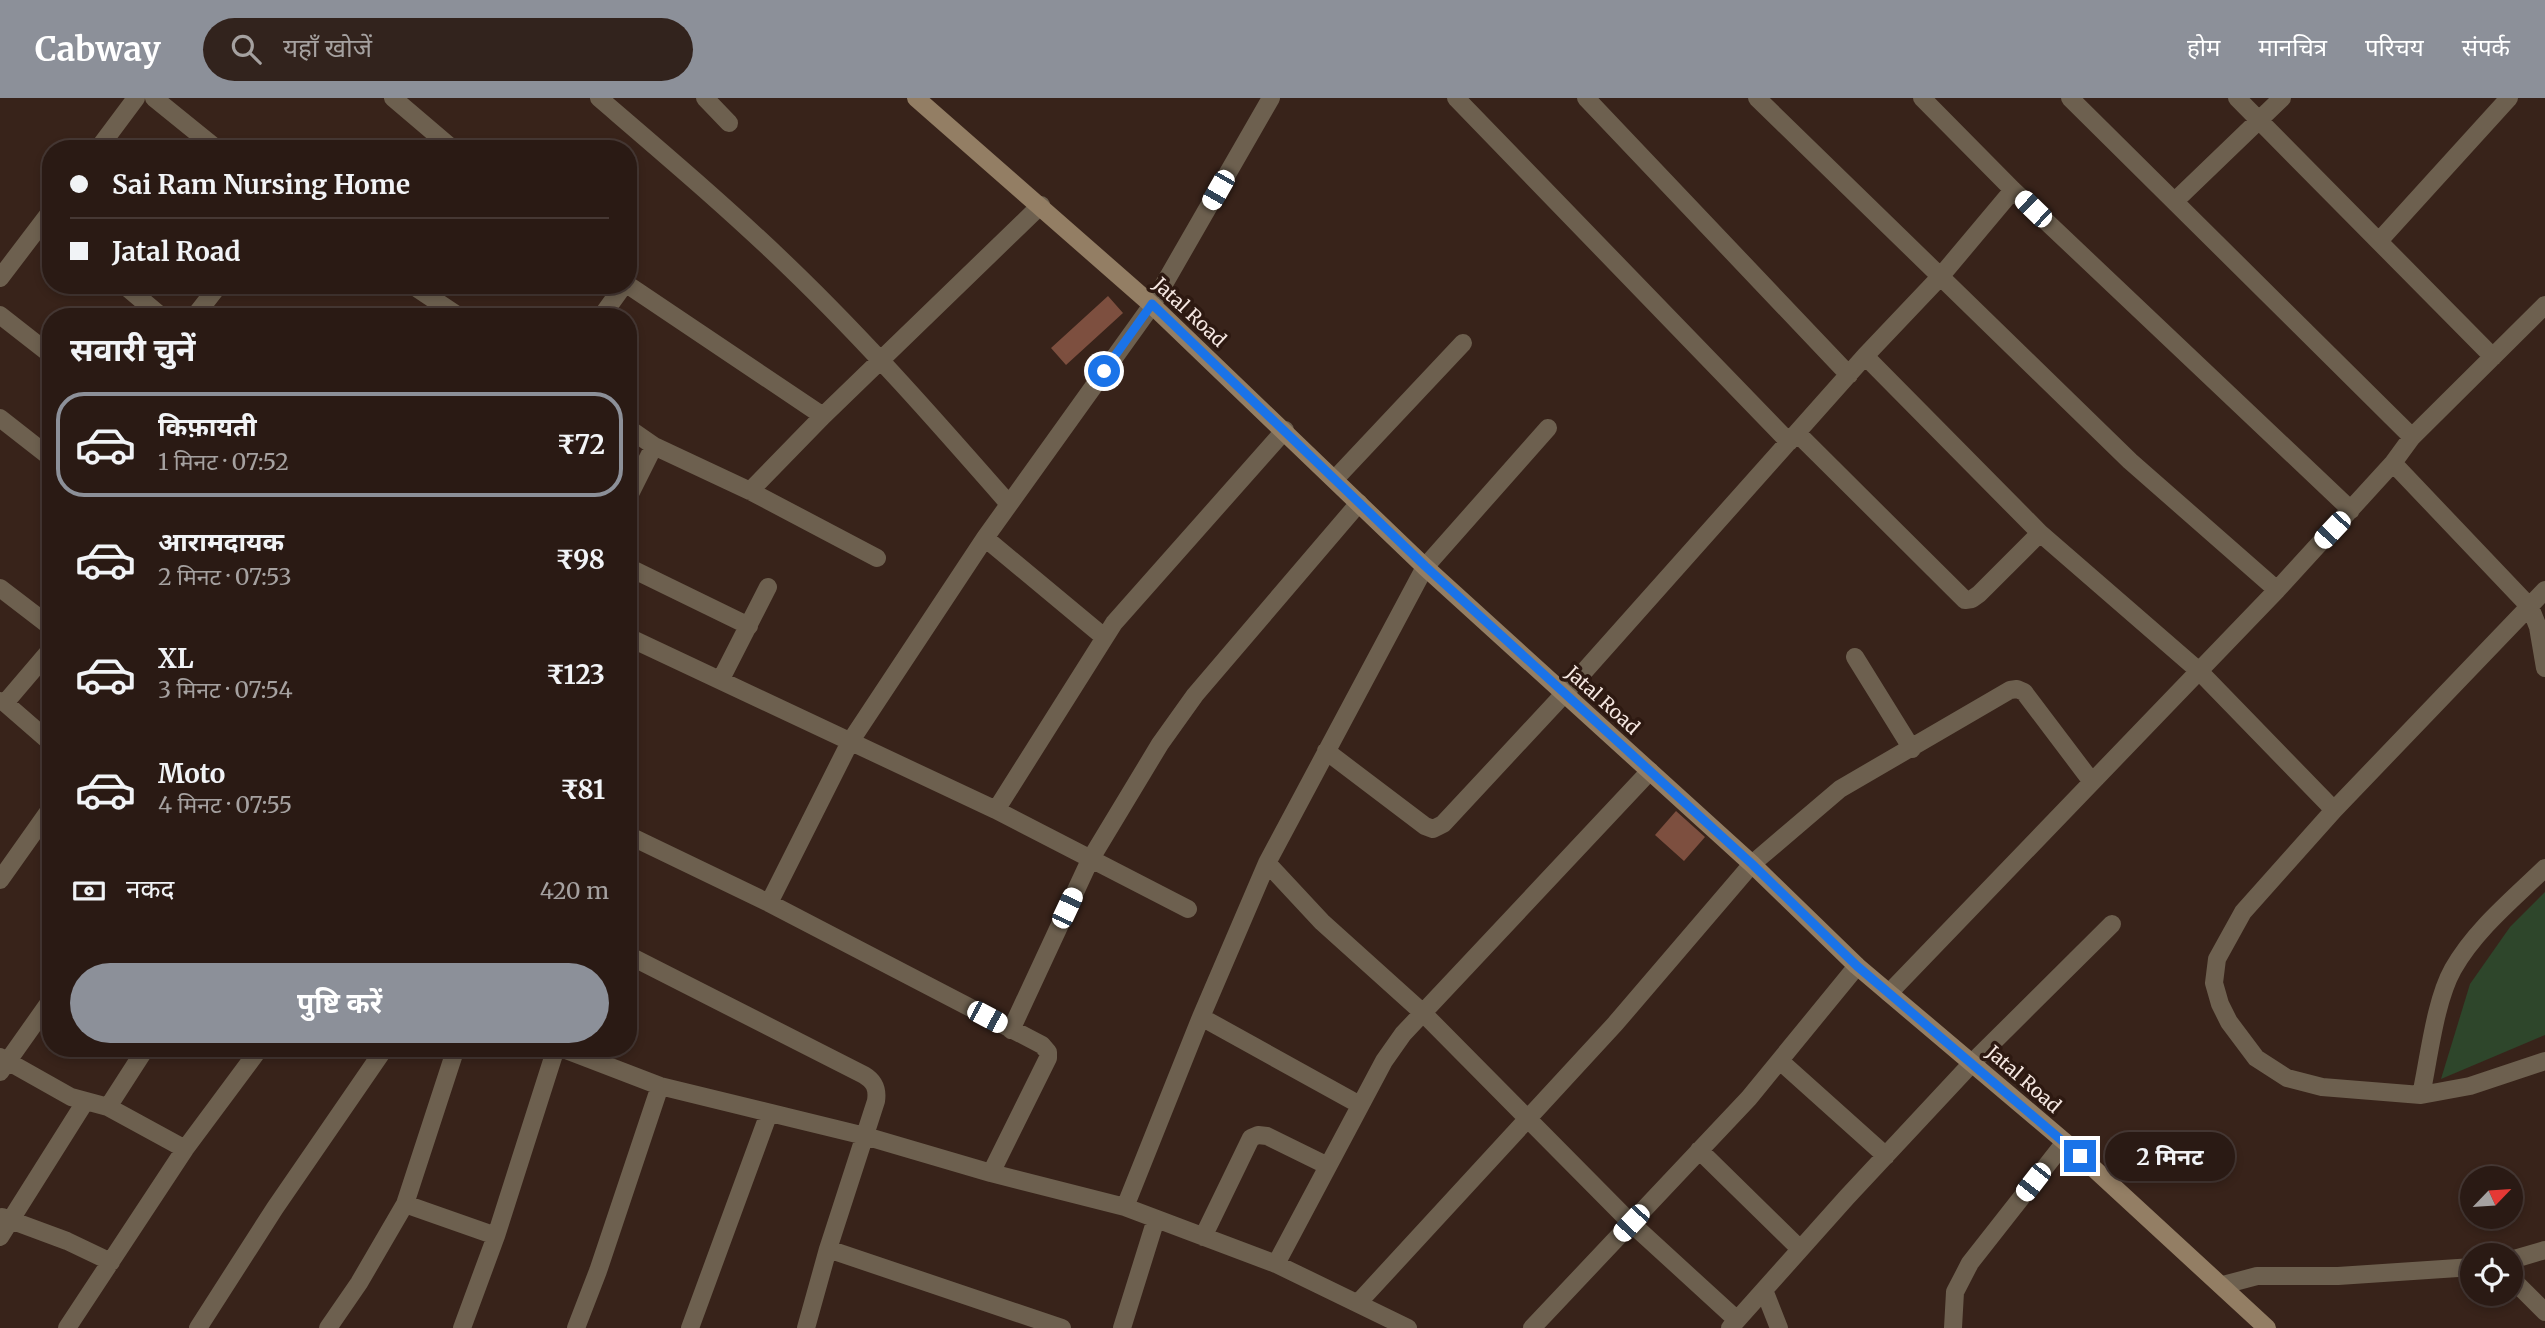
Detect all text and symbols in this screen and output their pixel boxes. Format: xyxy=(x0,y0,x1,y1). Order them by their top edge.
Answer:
search box xyxy=(203,18,693,81)
text: Cabway xyxy=(35,29,161,70)
icon: search xyxy=(227,30,265,68)
text: यहाँ खोजें xyxy=(283,31,372,64)
text: होम xyxy=(2187,32,2220,63)
text: मानचित्र xyxy=(2258,32,2327,63)
text: परिचय xyxy=(2365,32,2424,63)
text: संपर्क xyxy=(2462,32,2510,63)
car xyxy=(1199,167,1238,213)
text: Sai Ram Nursing Home xyxy=(112,168,410,201)
car xyxy=(2011,187,2056,231)
text: Jatal Road xyxy=(112,235,241,268)
street label: Jatal Road xyxy=(1148,272,1231,352)
text: सवारी चुनें xyxy=(70,330,195,370)
route start xyxy=(1088,355,1120,387)
text: किफ़ायती xyxy=(158,410,257,443)
icon: car xyxy=(74,413,137,476)
text: ₹72 xyxy=(557,428,605,461)
text: 1 मिनट · 07:52 xyxy=(158,447,289,476)
car xyxy=(2310,507,2355,553)
text: आरामदायक xyxy=(158,525,284,558)
icon: car xyxy=(74,528,137,591)
text: ₹98 xyxy=(555,543,605,576)
text: 2 मिनट · 07:53 xyxy=(158,562,292,591)
text: XL xyxy=(158,642,194,675)
icon: car xyxy=(74,643,137,706)
text: ₹123 xyxy=(546,658,605,691)
street label: Jatal Road xyxy=(1560,660,1645,739)
text: 3 मिनट · 07:54 xyxy=(158,675,293,704)
text: Moto xyxy=(158,757,225,790)
icon: car xyxy=(74,758,137,821)
text: ₹81 xyxy=(560,773,605,806)
text: 4 मिनट · 07:55 xyxy=(158,790,292,819)
icon: cash xyxy=(70,872,108,910)
text: नकद xyxy=(126,872,174,905)
text: 420 m xyxy=(540,876,609,905)
car xyxy=(1049,885,1086,931)
button: पुष्टि करें xyxy=(70,963,609,1043)
car xyxy=(964,998,1011,1036)
street label: Jatal Road xyxy=(1981,1039,2066,1118)
callout: 2 मिनट xyxy=(2104,1132,2234,1180)
route end xyxy=(2064,1140,2096,1172)
text: 2 मिनट xyxy=(2136,1142,2204,1171)
car xyxy=(2012,1159,2055,1205)
north arrow xyxy=(2460,1166,2524,1228)
map controls xyxy=(2460,1166,2523,1306)
car xyxy=(1609,1200,1654,1246)
button: locate xyxy=(2460,1243,2523,1306)

